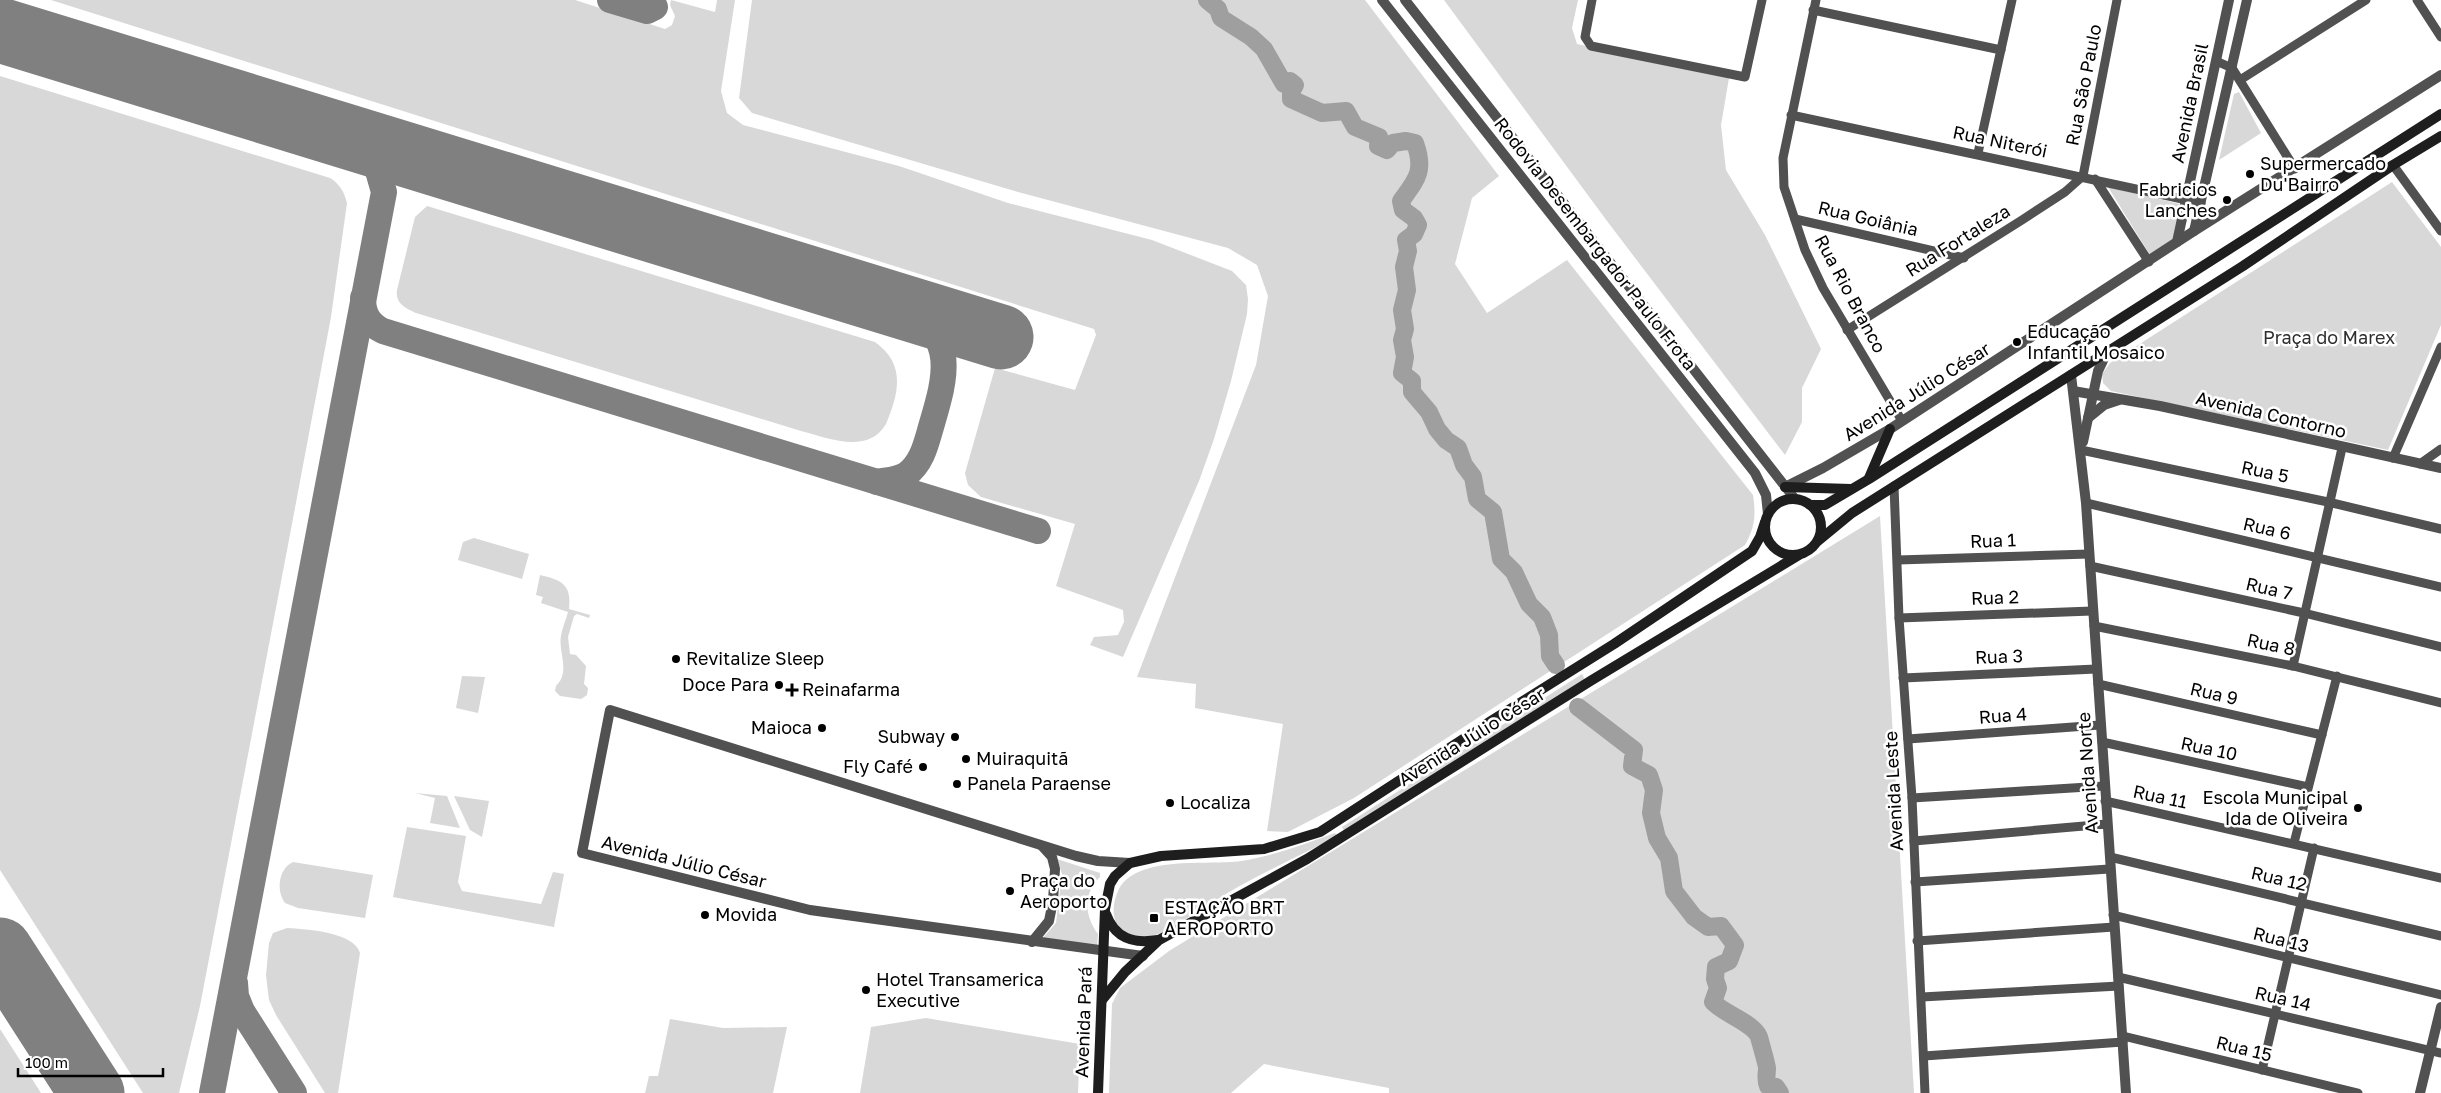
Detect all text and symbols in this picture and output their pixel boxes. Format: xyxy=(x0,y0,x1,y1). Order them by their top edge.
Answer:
street label: Rua São Paulo xyxy=(2060,22,2106,148)
street label: Avenida Brasil xyxy=(2166,41,2213,165)
street label: Rodovia Desembargador Paulo Frota xyxy=(1490,113,1701,374)
street label: Rua Niterói xyxy=(1951,120,2049,162)
place label: Supermercado Du'Bairro xyxy=(2260,152,2386,195)
marker: Supermercado Du'Bairro xyxy=(2244,168,2256,180)
place label: Fabricios Lanches xyxy=(2139,178,2217,221)
marker: Fabricios Lanches xyxy=(2221,194,2233,206)
street label: Rua Goiânia xyxy=(1816,196,1920,240)
street label: Rua Fortaleza xyxy=(1901,199,2014,281)
street label: Rua Rio Branco xyxy=(1811,231,1891,356)
place label: Educação Infantil Mosaico xyxy=(2027,320,2165,363)
park label: Praça do Marex xyxy=(2263,326,2395,348)
marker: Educação Infantil Mosaico xyxy=(2011,336,2023,348)
street label: Avenida Júlio César xyxy=(1839,337,1994,445)
street label: Avenida Contorno xyxy=(2194,386,2349,442)
street label: Rua 5 xyxy=(2239,455,2291,487)
street label: Rua 6 xyxy=(2241,512,2293,544)
street label: Rua 1 xyxy=(1970,528,2017,552)
street label: Rua 7 xyxy=(2244,572,2295,604)
street label: Rua 2 xyxy=(1971,585,2019,609)
street label: Rua 8 xyxy=(2245,628,2297,660)
street label: Rua 3 xyxy=(1975,644,2023,668)
place label: Revitalize Sleep xyxy=(686,647,824,669)
marker: Revitalize Sleep xyxy=(670,653,682,665)
place label: Doce Para xyxy=(682,673,769,695)
street label: Rua 9 xyxy=(2188,677,2240,709)
place label: Reinafarma xyxy=(802,678,900,700)
marker: Doce Para xyxy=(773,679,785,691)
street label: Avenida Júlio César xyxy=(1394,682,1549,790)
marker: Reinafarma xyxy=(786,684,798,696)
street label: Rua 4 xyxy=(1978,702,2028,728)
street label: Avenida Norte xyxy=(2072,711,2102,835)
place label: Maioca xyxy=(751,716,812,738)
marker: Maioca xyxy=(816,722,828,734)
place label: Subway xyxy=(878,725,945,747)
street label: Avenida Leste xyxy=(1879,730,1907,852)
marker: Subway xyxy=(949,731,961,743)
street label: Rua 10 xyxy=(2179,731,2240,765)
place label: Muiraquitã xyxy=(976,747,1068,769)
marker: Muiraquitã xyxy=(960,753,972,765)
place label: Fly Café xyxy=(843,755,913,777)
marker: Fly Café xyxy=(917,761,929,773)
place label: Panela Paraense xyxy=(967,772,1111,794)
marker: Panela Paraense xyxy=(951,778,963,790)
street label: Rua 11 xyxy=(2131,780,2190,813)
place label: Escola Municipal Ida de Oliveira xyxy=(2203,786,2348,829)
place label: Localiza xyxy=(1180,791,1251,813)
marker: Localiza xyxy=(1164,797,1176,809)
marker: Escola Municipal Ida de Oliveira xyxy=(2352,802,2364,814)
street label: Avenida Júlio César xyxy=(600,830,769,892)
street label: Rua 12 xyxy=(2249,861,2309,895)
place label: Praça do Aeroporto xyxy=(1020,869,1107,912)
marker: Praça do Aeroporto xyxy=(1004,885,1016,897)
place label: ESTAÇÃO BRT AEROPORTO xyxy=(1164,896,1284,939)
place label: Movida xyxy=(715,903,777,925)
marker: Movida xyxy=(699,909,711,921)
marker: ESTAÇÃO BRT AEROPORTO xyxy=(1148,912,1160,924)
street label: Rua 13 xyxy=(2251,921,2311,957)
street label: Avenida Pará xyxy=(1070,966,1096,1078)
place label: Hotel Transamerica Executive xyxy=(876,968,1044,1011)
street label: Rua 14 xyxy=(2253,981,2314,1015)
marker: Hotel Transamerica Executive xyxy=(860,984,872,996)
street label: Rua 15 xyxy=(2214,1031,2274,1066)
scale bar xyxy=(18,1046,162,1078)
text: 100 m xyxy=(25,1053,68,1071)

